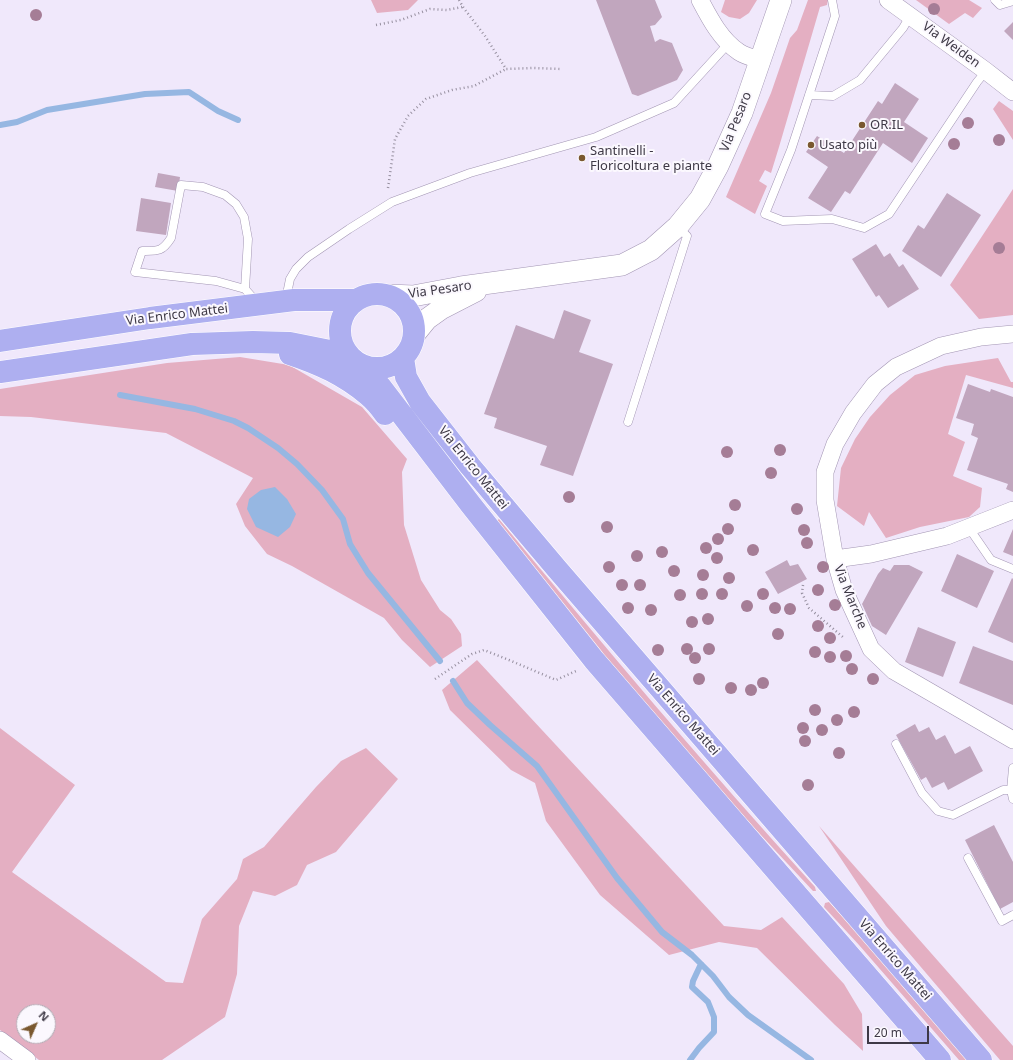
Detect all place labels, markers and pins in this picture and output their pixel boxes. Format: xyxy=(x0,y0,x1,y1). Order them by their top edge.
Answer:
place label: OR.IL xyxy=(870,117,903,133)
marker: OR.IL xyxy=(857,120,867,130)
place label: Usato più xyxy=(819,137,877,153)
marker: Usato più xyxy=(806,140,816,150)
place label: Santinelli - Floricoltura e piante xyxy=(590,143,712,174)
marker: Santinelli - Floricoltura e piante xyxy=(577,153,587,163)

